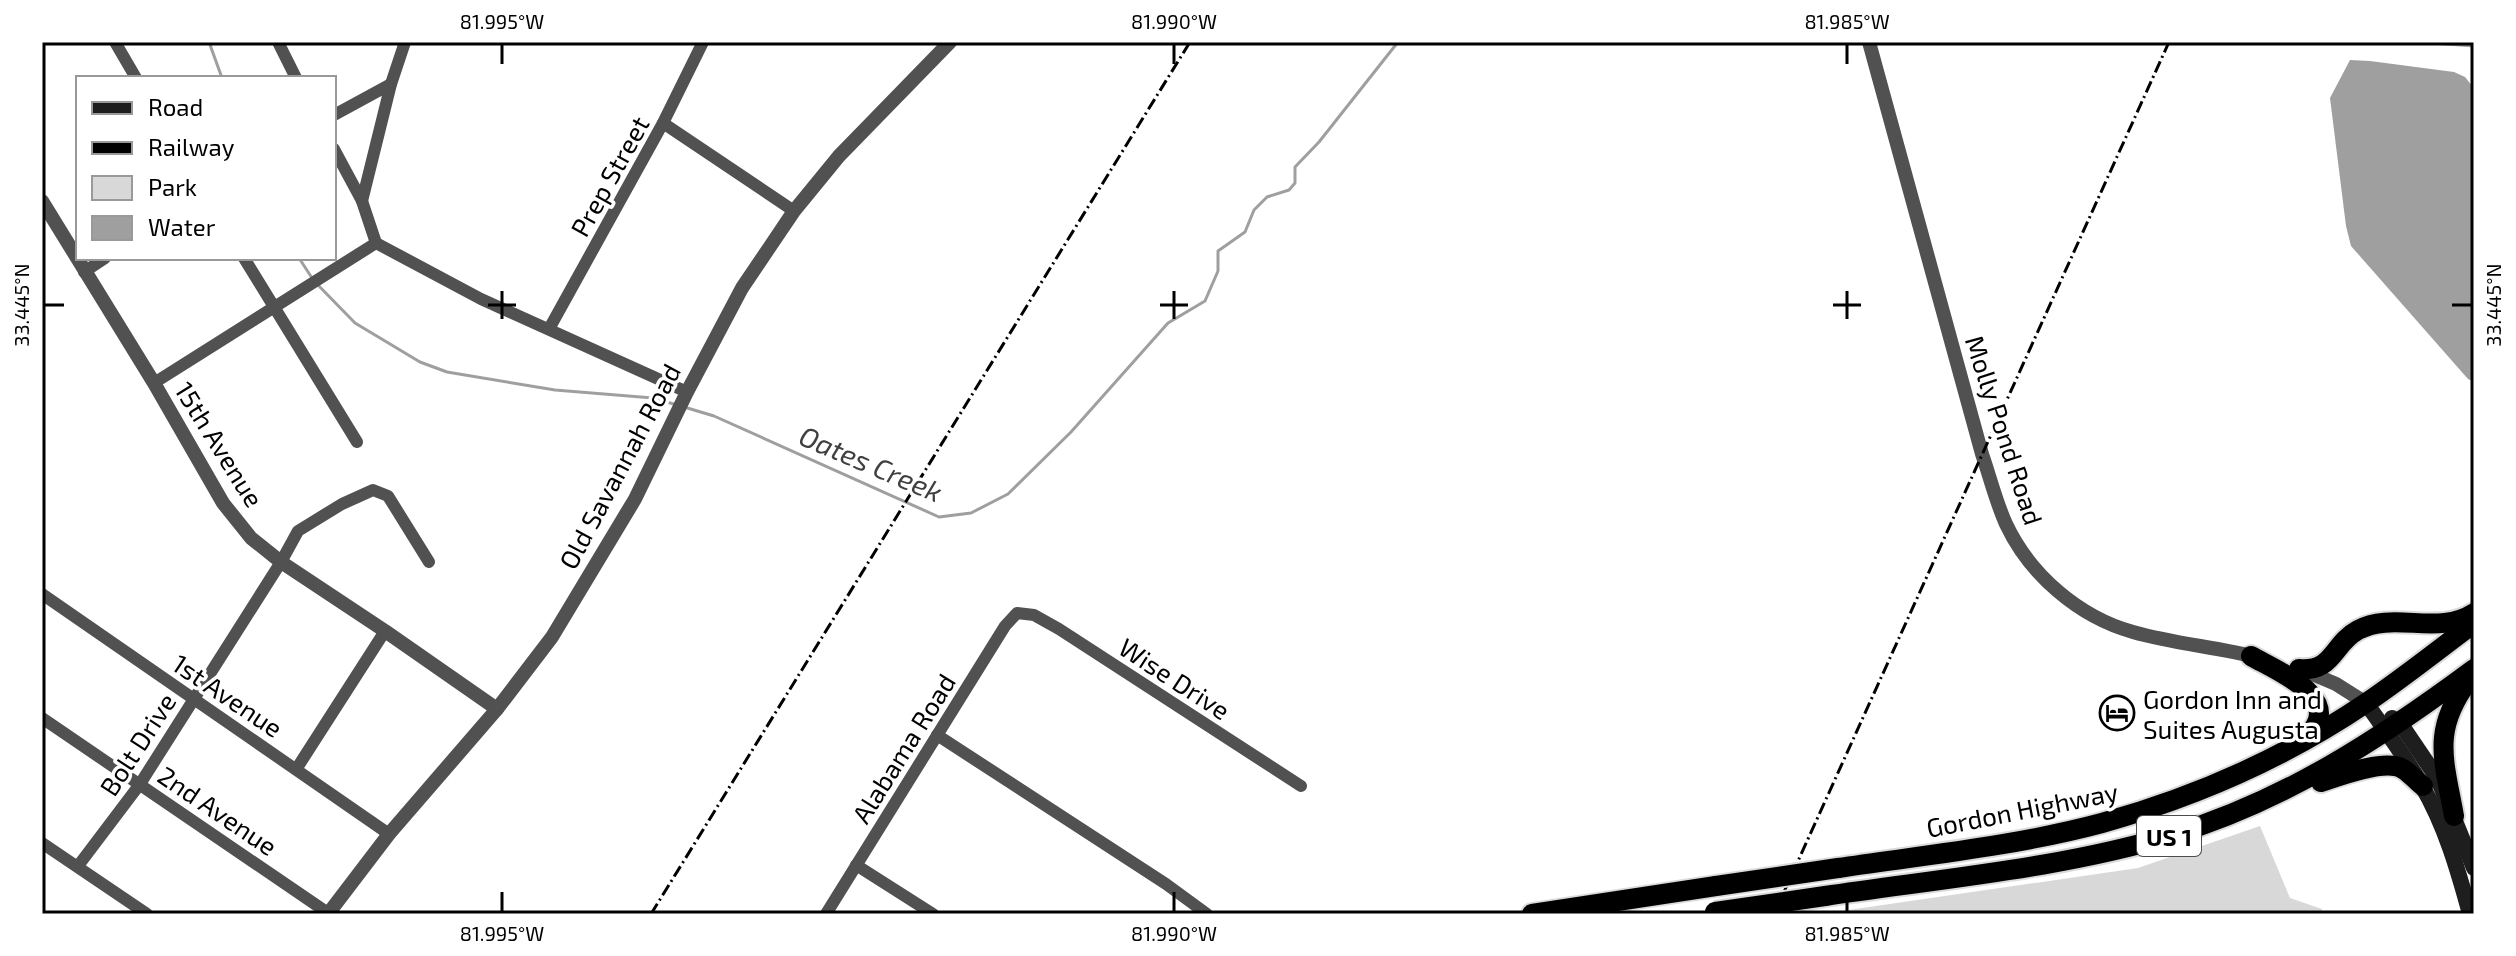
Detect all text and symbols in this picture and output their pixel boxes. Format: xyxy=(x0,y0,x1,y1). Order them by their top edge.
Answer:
text: 81.995°W xyxy=(460,9,544,33)
text: 81.990°W xyxy=(1131,9,1217,33)
text: 81.985°W xyxy=(1804,9,1890,33)
legend xyxy=(76,76,336,260)
text: Road xyxy=(148,92,203,121)
street label: Prep Street xyxy=(563,110,655,241)
text: Railway xyxy=(148,132,235,161)
text: Park xyxy=(148,172,197,201)
text: Water xyxy=(148,212,216,241)
text: 33.445°N xyxy=(9,263,33,347)
text: 33.445°N xyxy=(2481,263,2505,347)
street label: Molly Pond Road xyxy=(1960,332,2050,528)
street label: Old Savannah Road xyxy=(552,358,686,574)
street label: 15th Avenue xyxy=(169,376,271,512)
water label: Oates Creek xyxy=(794,418,948,508)
street label: Wise Drive xyxy=(1114,631,1236,725)
street label: 1st Avenue xyxy=(167,647,289,743)
street label: Alabama Road xyxy=(845,668,961,828)
place label: Gordon Inn and Suites Augusta xyxy=(2143,683,2322,744)
street label: Bolt Drive xyxy=(92,687,182,801)
hotel icon: Gordon Inn and Suites Augusta xyxy=(2098,694,2136,732)
street label: 2nd Avenue xyxy=(153,759,283,861)
street label: Gordon Highway xyxy=(1924,775,2121,843)
road number: US 1 xyxy=(2137,816,2201,856)
text: 81.995°W xyxy=(460,921,544,945)
text: 81.990°W xyxy=(1131,921,1217,945)
text: 81.985°W xyxy=(1804,921,1890,945)

